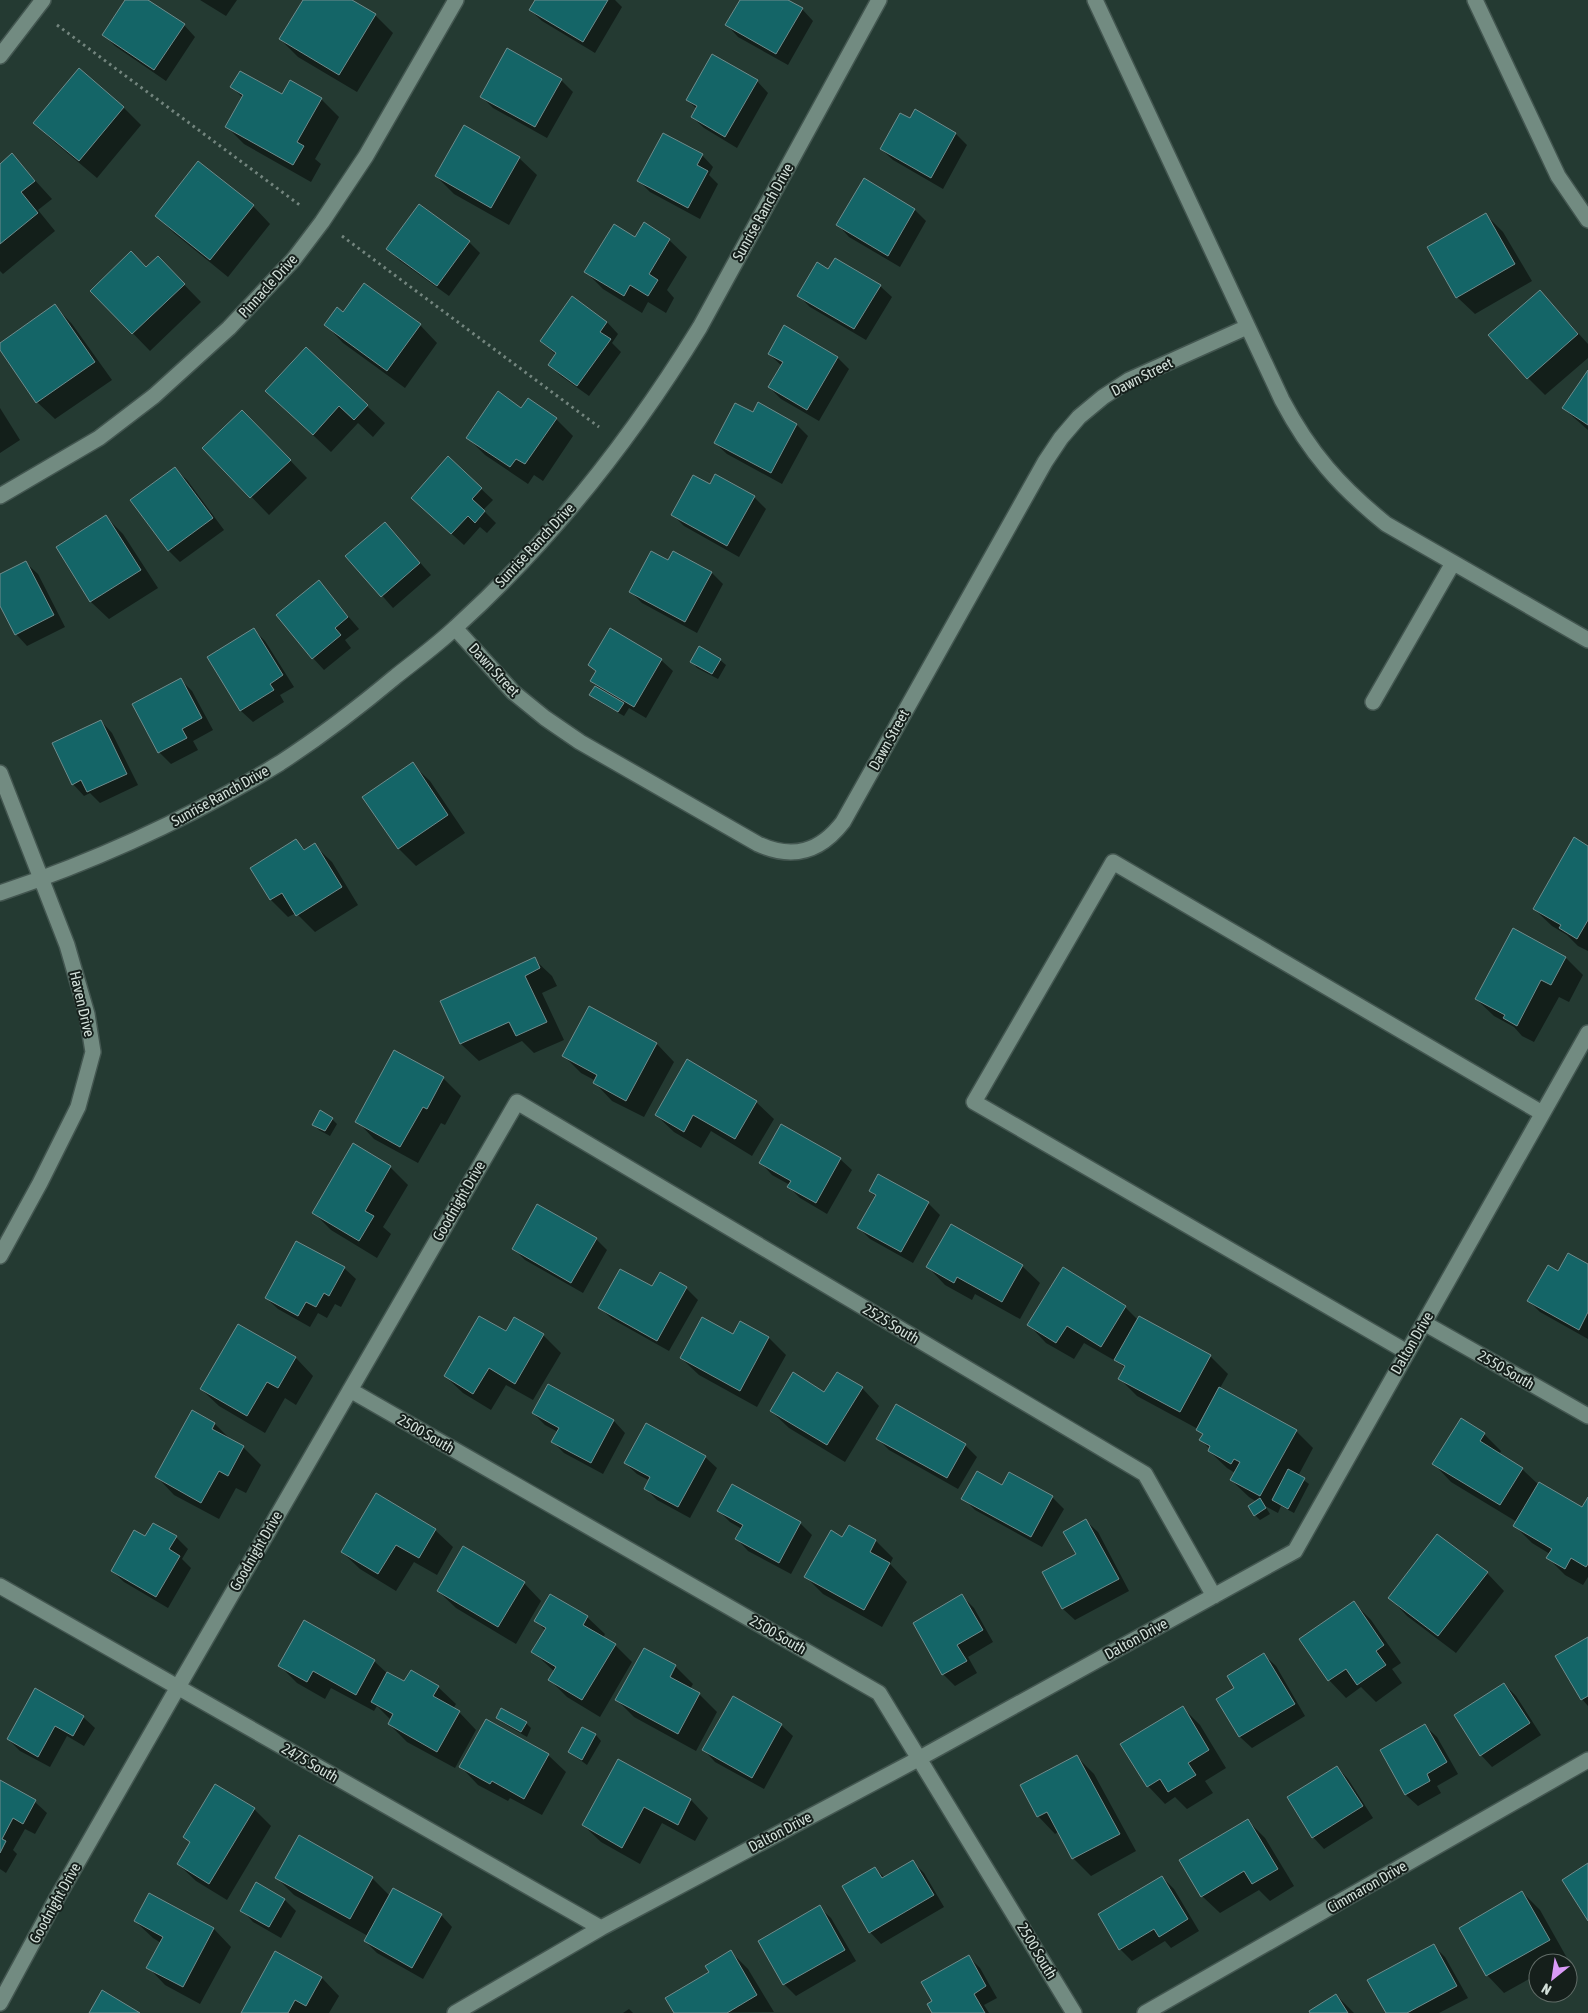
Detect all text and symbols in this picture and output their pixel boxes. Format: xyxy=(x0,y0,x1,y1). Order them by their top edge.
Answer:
street label: Sunrise Ranch Drive xyxy=(729,160,796,263)
street label: Pinnacle Drive xyxy=(235,250,301,321)
street label: Dawn Street xyxy=(1108,354,1175,399)
street label: Sunrise Ranch Drive xyxy=(491,499,578,590)
street label: Dawn Street xyxy=(465,640,523,700)
street label: Dawn Street xyxy=(865,707,912,773)
street label: Sunrise Ranch Drive xyxy=(168,762,272,829)
street label: Haven Drive xyxy=(67,969,98,1039)
street label: Goodnight Drive xyxy=(429,1158,488,1244)
street label: 2525 South xyxy=(860,1300,922,1347)
street label: Dalton Drive xyxy=(1387,1308,1436,1377)
street label: 2550 South xyxy=(1475,1347,1538,1393)
street label: 2500 South xyxy=(395,1411,458,1457)
street label: Goodnight Drive xyxy=(226,1508,285,1594)
street label: 2500 South xyxy=(747,1612,810,1658)
street label: Dalton Drive xyxy=(1101,1614,1170,1663)
street label: 2475 South xyxy=(279,1740,342,1786)
street label: Dalton Drive xyxy=(745,1808,814,1855)
street label: Cimmaron Drive xyxy=(1324,1857,1410,1916)
street label: Goodnight Drive xyxy=(26,1860,84,1946)
street label: 2500 South xyxy=(1014,1920,1061,1982)
north arrow xyxy=(1528,1953,1578,2003)
text: N xyxy=(1539,1980,1554,1998)

